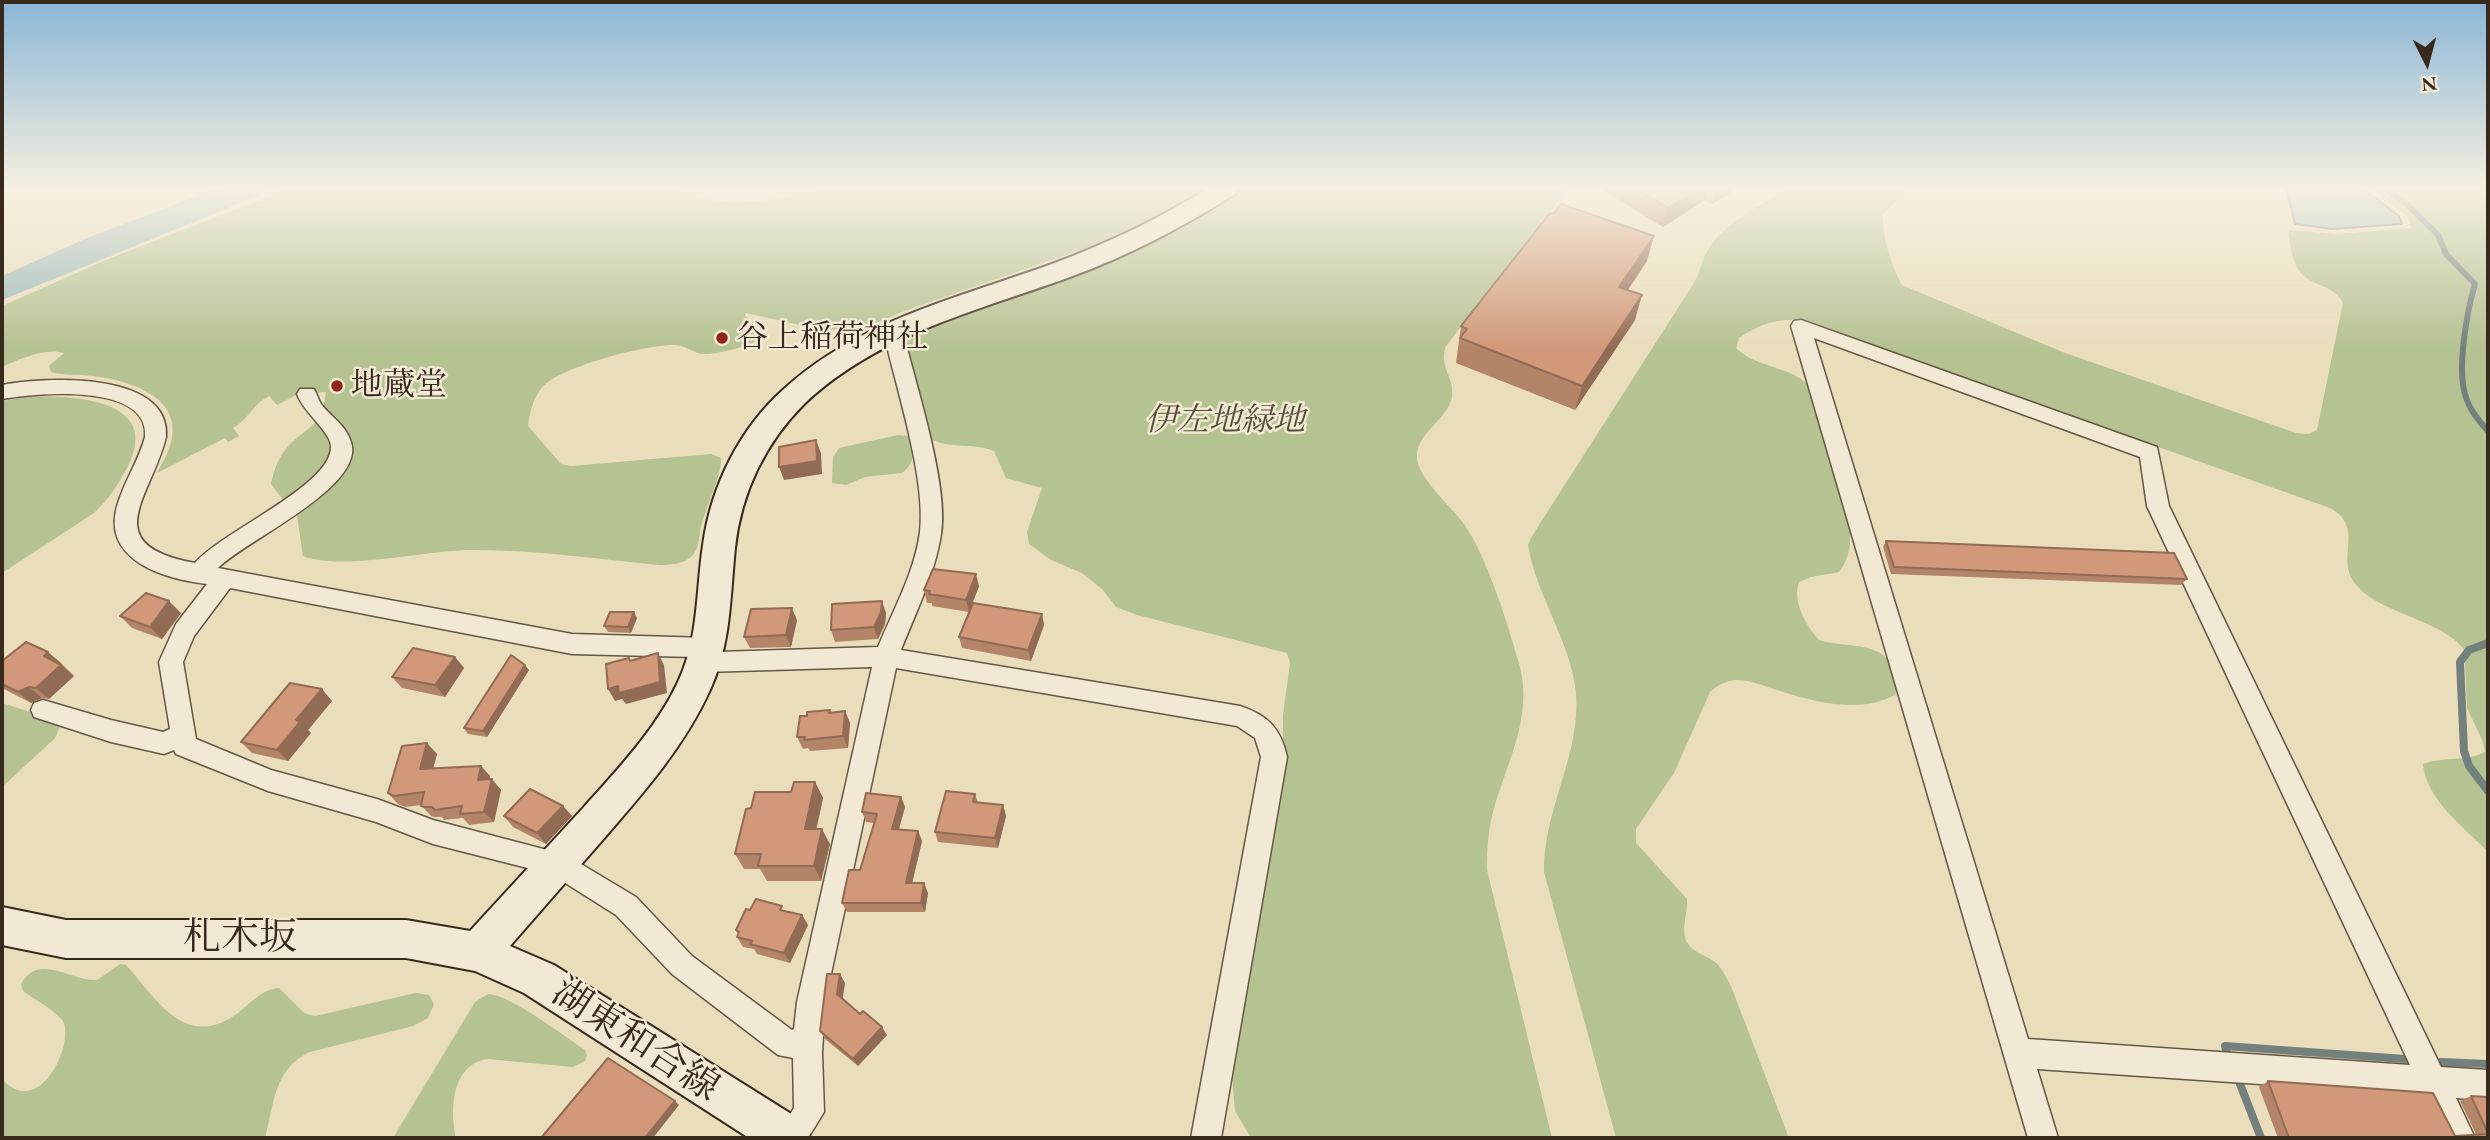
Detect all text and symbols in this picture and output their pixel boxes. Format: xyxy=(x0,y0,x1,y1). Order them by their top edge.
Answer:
north arrow xyxy=(2392,28,2462,98)
text: N xyxy=(2420,71,2438,98)
place label: 谷上稲荷神社 xyxy=(736,319,928,357)
marker: 谷上稲荷神社 xyxy=(714,330,730,346)
place label: 地蔵堂 xyxy=(351,367,447,405)
marker: 地蔵堂 xyxy=(329,378,345,394)
park label: 伊左地緑地 xyxy=(1145,402,1305,440)
street label: 札木坂 xyxy=(183,916,297,962)
street label: 湖東和合線 xyxy=(543,970,727,1112)

